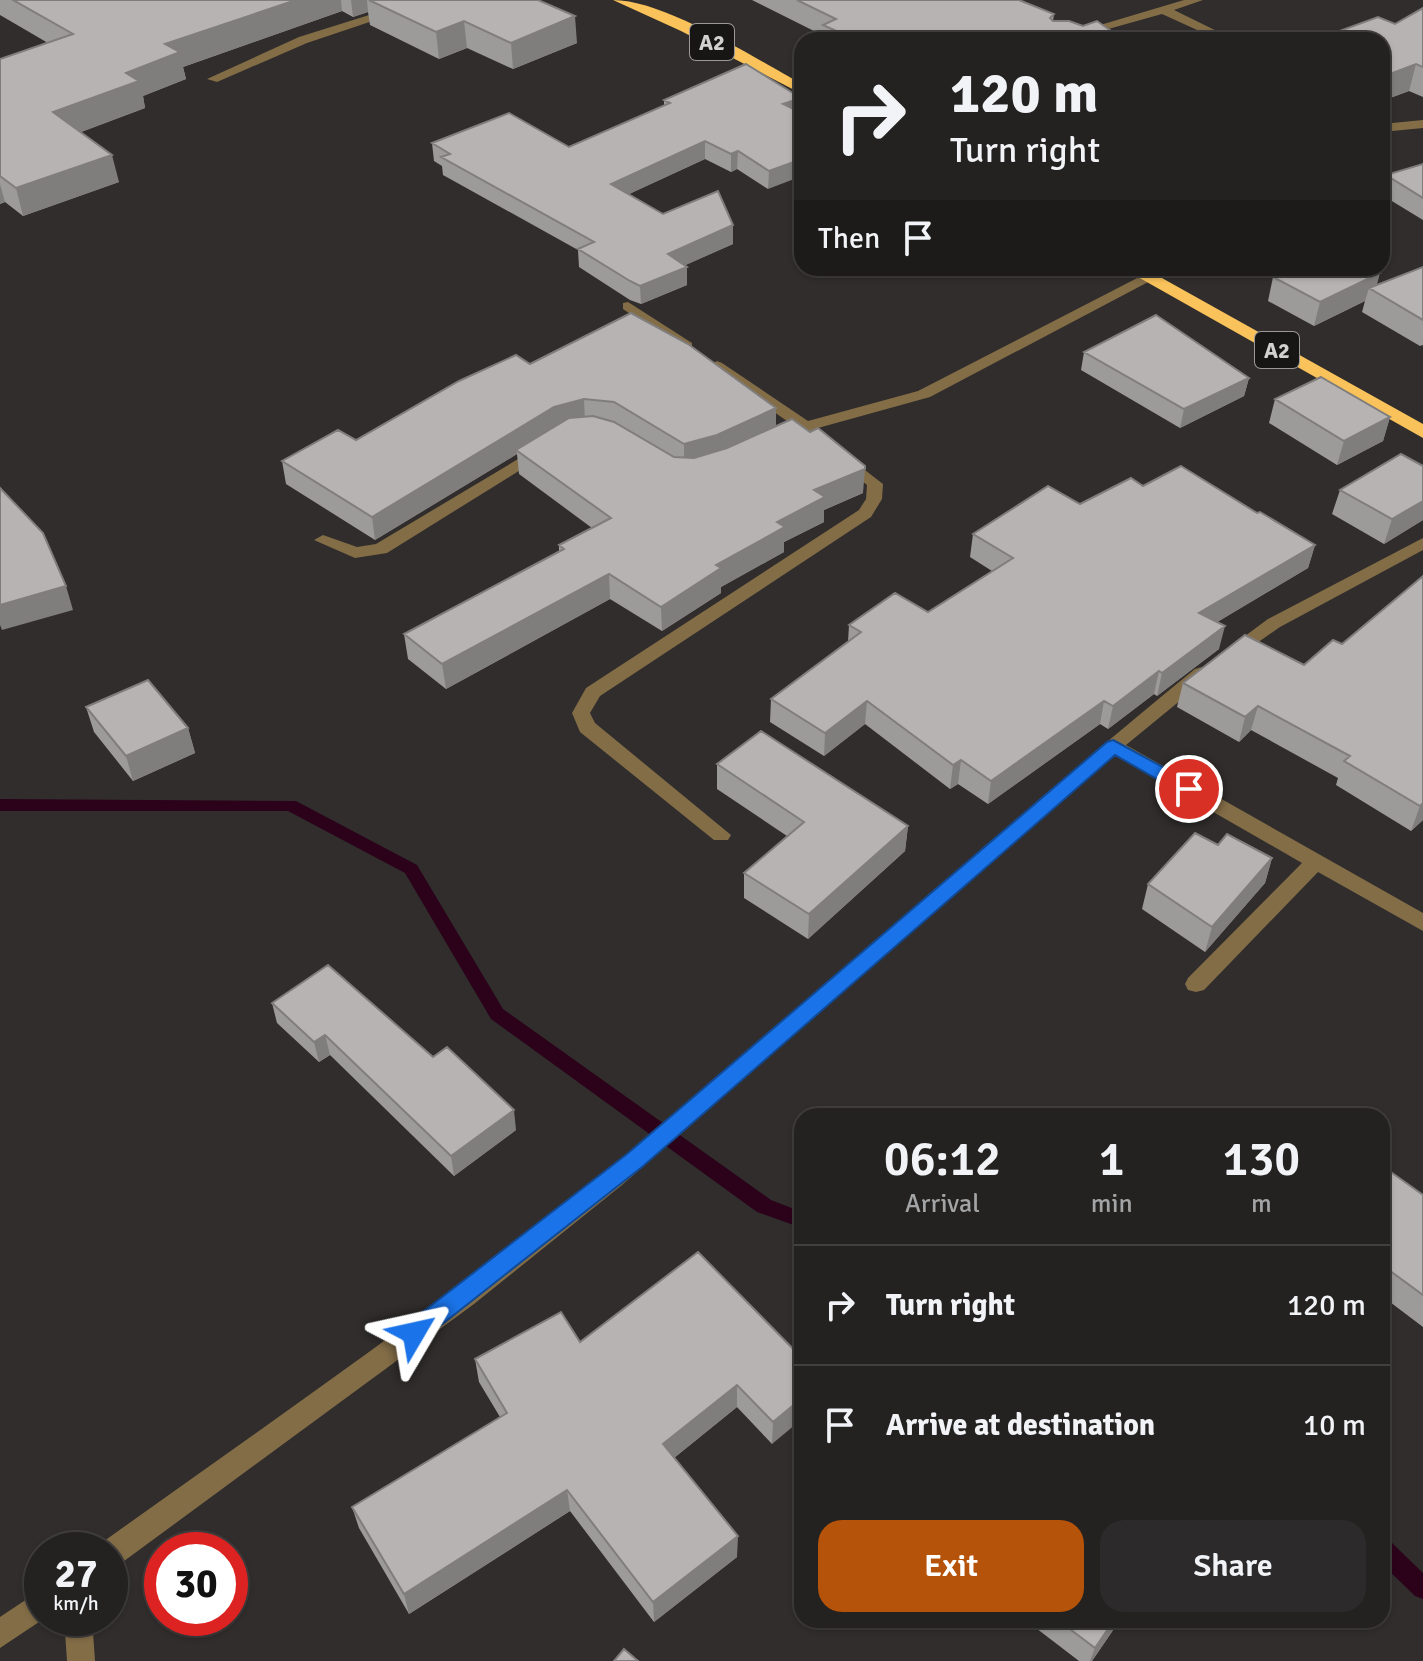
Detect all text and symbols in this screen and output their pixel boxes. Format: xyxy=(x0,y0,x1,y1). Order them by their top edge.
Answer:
road number: A2 xyxy=(690,24,734,60)
text: 120 m xyxy=(950,59,1098,128)
icon: right xyxy=(818,64,922,168)
text: Turn right xyxy=(950,128,1100,173)
icon: arrive xyxy=(896,216,940,260)
text: Then xyxy=(818,220,880,257)
road number: A2 xyxy=(1255,332,1299,368)
pin xyxy=(1155,755,1223,823)
icon: arrive xyxy=(1167,767,1211,811)
text: 06:12 xyxy=(884,1130,1001,1189)
text: 1 xyxy=(1099,1130,1125,1189)
text: 130 xyxy=(1222,1130,1300,1189)
text: Arrival xyxy=(905,1188,980,1220)
text: min xyxy=(1091,1188,1133,1220)
text: m xyxy=(1251,1188,1272,1220)
icon: right xyxy=(818,1283,862,1327)
text: Turn right xyxy=(886,1287,1015,1324)
text: 120 m xyxy=(1287,1287,1366,1324)
position arrow xyxy=(372,1291,456,1375)
icon: arrive xyxy=(818,1403,862,1447)
text: Arrive at destination xyxy=(886,1407,1155,1444)
text: 10 m xyxy=(1303,1407,1366,1444)
button: Exit xyxy=(818,1520,1084,1612)
button: Share xyxy=(1100,1520,1366,1612)
speed limit sign: 30 xyxy=(144,1532,248,1636)
text: 27 xyxy=(54,1549,98,1599)
text: km/h xyxy=(53,1591,99,1616)

